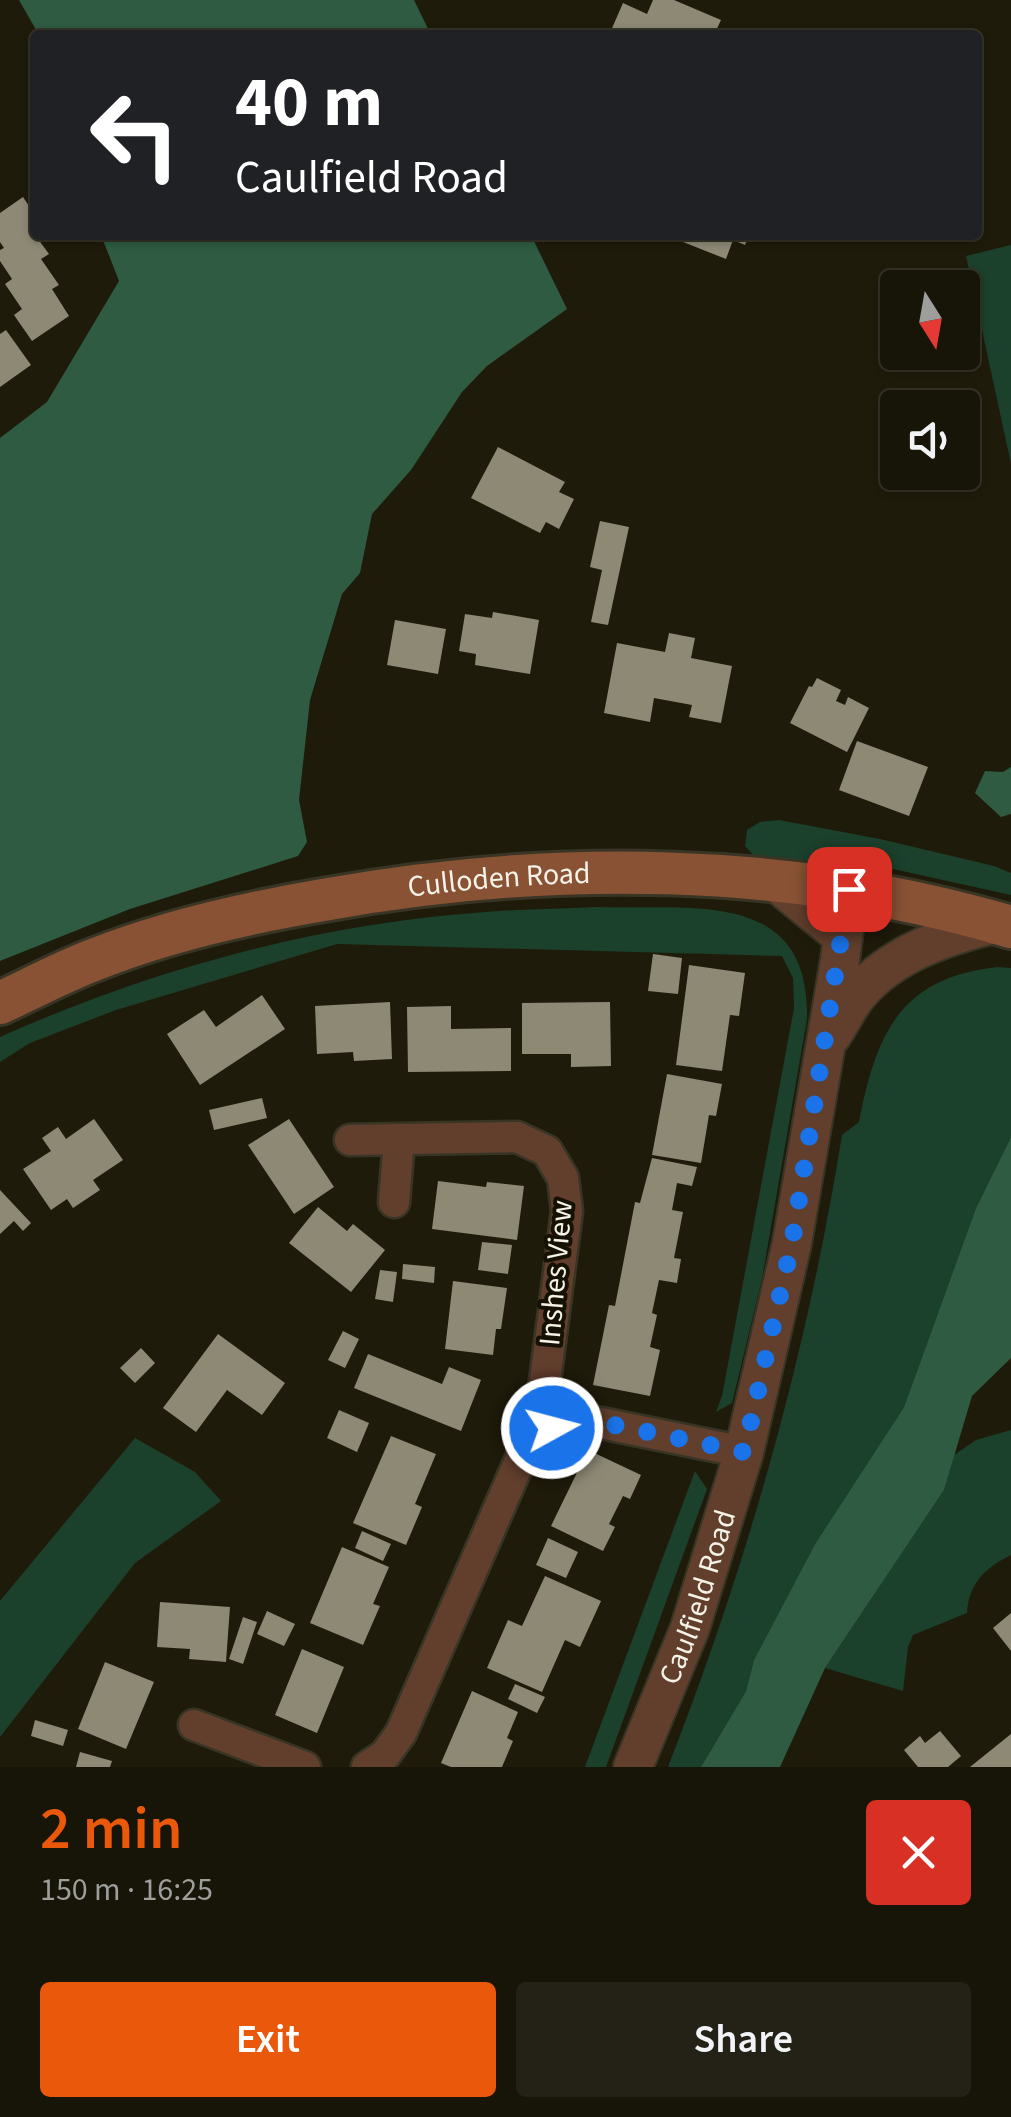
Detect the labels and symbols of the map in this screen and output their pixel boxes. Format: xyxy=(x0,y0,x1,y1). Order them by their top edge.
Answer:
north arrow xyxy=(880,270,980,370)
pin xyxy=(807,847,892,932)
street label: Culloden Road xyxy=(405,851,591,908)
street label: Inshes View xyxy=(528,1198,584,1348)
position arrow xyxy=(500,1376,604,1480)
street label: Caulfield Road xyxy=(648,1504,747,1691)

